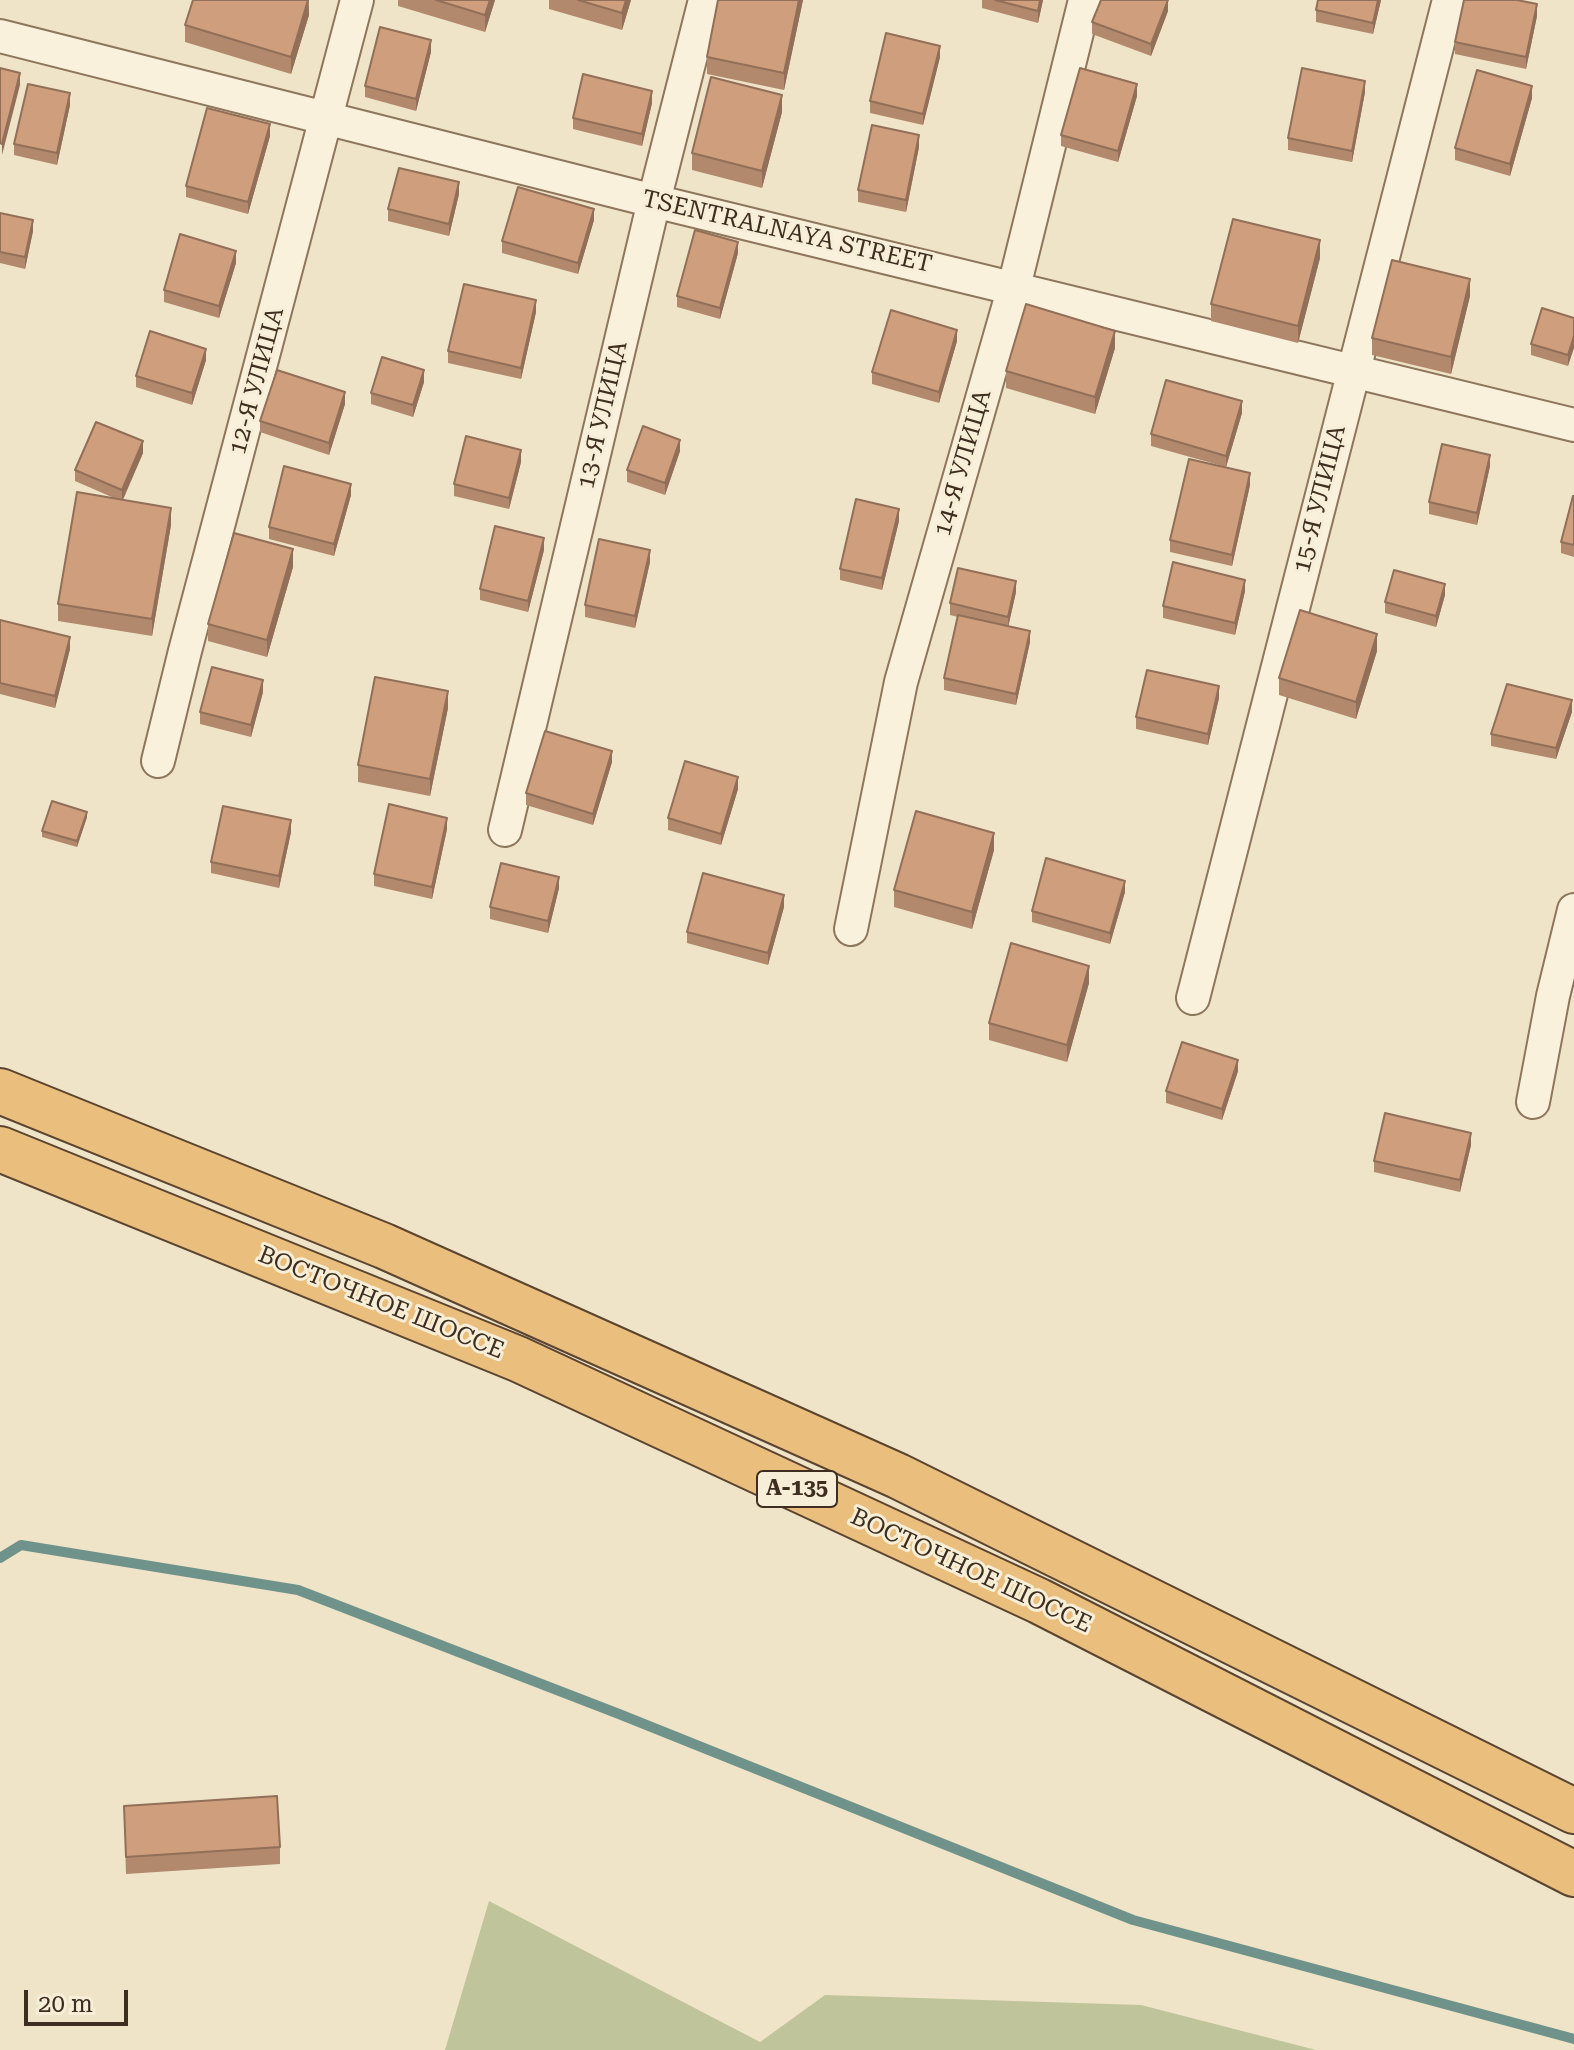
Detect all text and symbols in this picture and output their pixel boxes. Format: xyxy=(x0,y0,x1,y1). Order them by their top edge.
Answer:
street label: TSENTRALNAYA STREET xyxy=(639,185,935,279)
street label: 12-Я УЛИЦА xyxy=(224,304,290,458)
street label: 13-Я УЛИЦА xyxy=(572,338,634,492)
street label: 14-Я УЛИЦА xyxy=(928,386,998,540)
street label: 15-Я УЛИЦА xyxy=(1288,422,1352,576)
street label: ВОСТОЧНОЕ ШОССЕ xyxy=(254,1240,508,1366)
road number: А-135 xyxy=(757,1471,837,1507)
street label: ВОСТОЧНОЕ ШОССЕ xyxy=(846,1502,1096,1640)
scale bar xyxy=(28,1974,132,2024)
text: 20 m xyxy=(38,1990,93,2018)

